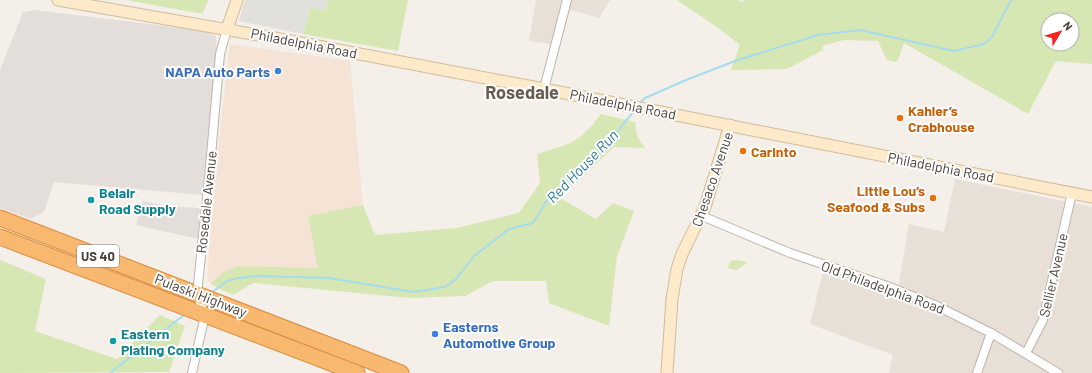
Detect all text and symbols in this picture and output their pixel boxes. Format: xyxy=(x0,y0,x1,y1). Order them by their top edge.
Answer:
north arrow xyxy=(1040,12,1080,52)
text: N xyxy=(1061,19,1076,32)
street label: Philadelphia Road xyxy=(249,24,359,62)
place label: NAPA Auto Parts xyxy=(165,63,270,80)
marker: NAPA Auto Parts xyxy=(273,66,283,76)
district label: Rosedale xyxy=(485,81,559,103)
street label: Philadelphia Road xyxy=(568,85,678,123)
place label: Kahler’s Crabhouse xyxy=(908,102,975,135)
marker: Kahler’s Crabhouse xyxy=(895,113,905,123)
water label: Red House Run xyxy=(543,125,622,206)
street label: Chesaco Avenue xyxy=(688,129,736,229)
place label: Carinto xyxy=(751,143,797,160)
marker: Carinto xyxy=(738,146,748,156)
street label: Philadelphia Road xyxy=(886,148,996,186)
street label: Rosedale Avenue xyxy=(192,150,220,254)
place label: Little Lou’s Seafood & Subs xyxy=(827,182,925,215)
place label: Belair Road Supply xyxy=(99,184,176,217)
marker: Little Lou’s Seafood & Subs xyxy=(928,193,938,203)
marker: Belair Road Supply xyxy=(86,195,96,205)
street label: Sellier Avenue xyxy=(1035,231,1071,319)
road number: US 40 xyxy=(77,245,119,267)
street label: Old Philadelphia Road xyxy=(819,257,947,317)
street label: Pulaski Highway xyxy=(152,270,250,321)
place label: Easterns Automotive Group xyxy=(443,318,556,351)
place label: Eastern Plating Company xyxy=(121,325,225,358)
marker: Easterns Automotive Group xyxy=(430,329,440,339)
marker: Eastern Plating Company xyxy=(108,336,118,346)

